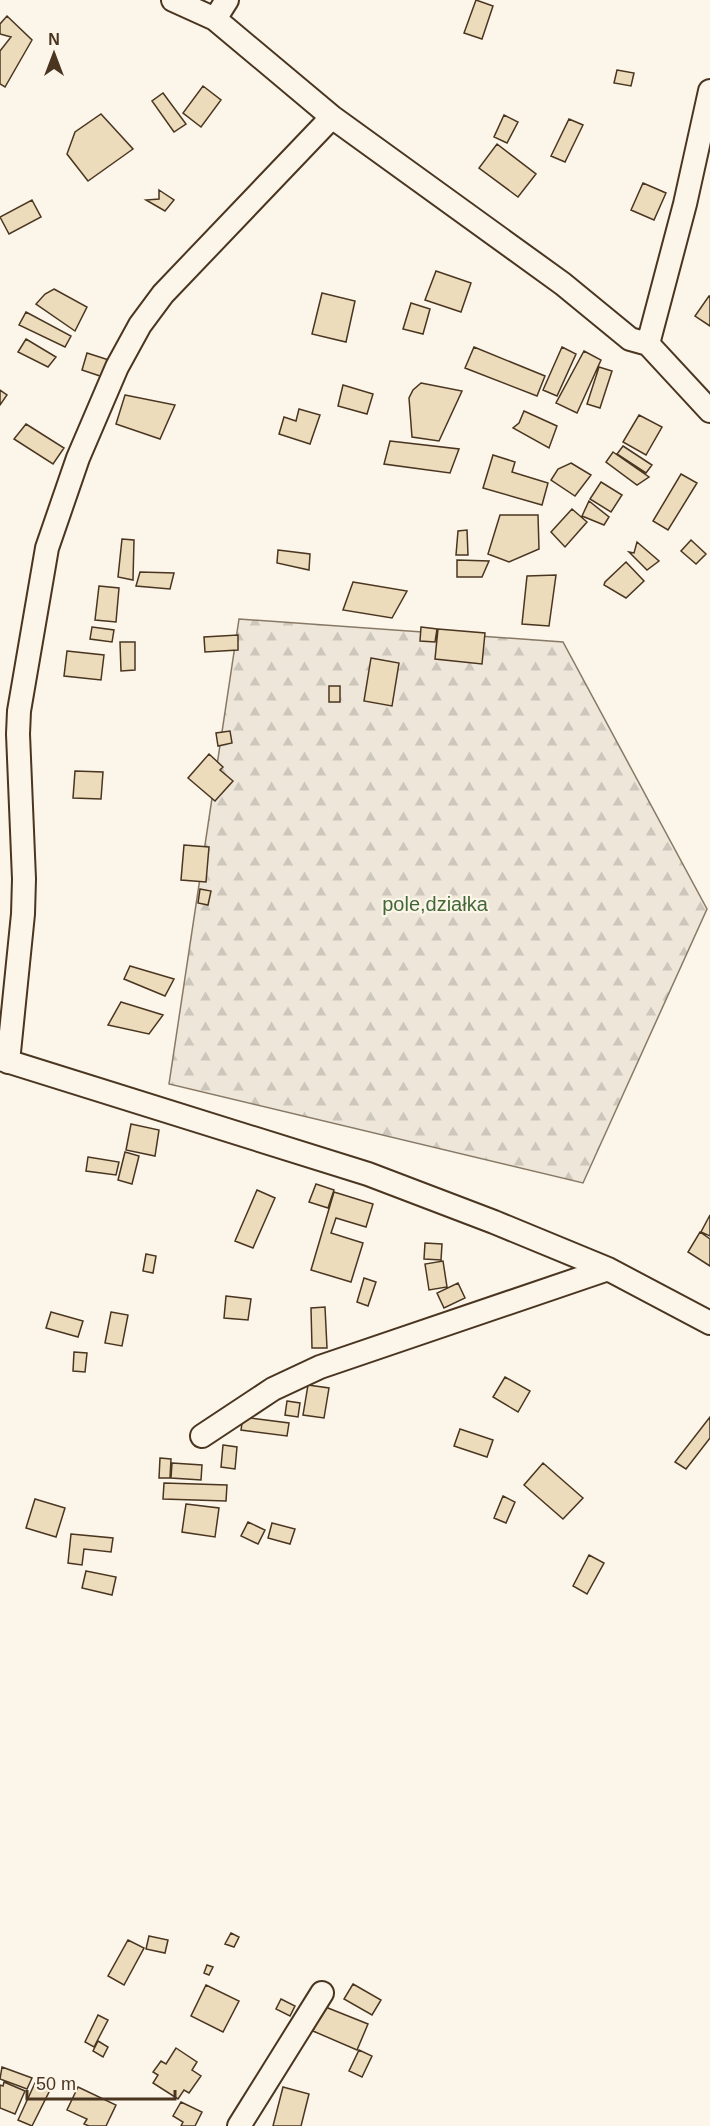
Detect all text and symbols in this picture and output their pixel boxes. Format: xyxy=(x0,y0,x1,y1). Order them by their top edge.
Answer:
north arrow xyxy=(24,24,84,84)
text: N xyxy=(48,31,60,48)
park label: pole,działka xyxy=(382,893,489,915)
scale bar xyxy=(27,2063,176,2101)
text: 50 m xyxy=(36,2074,76,2094)

